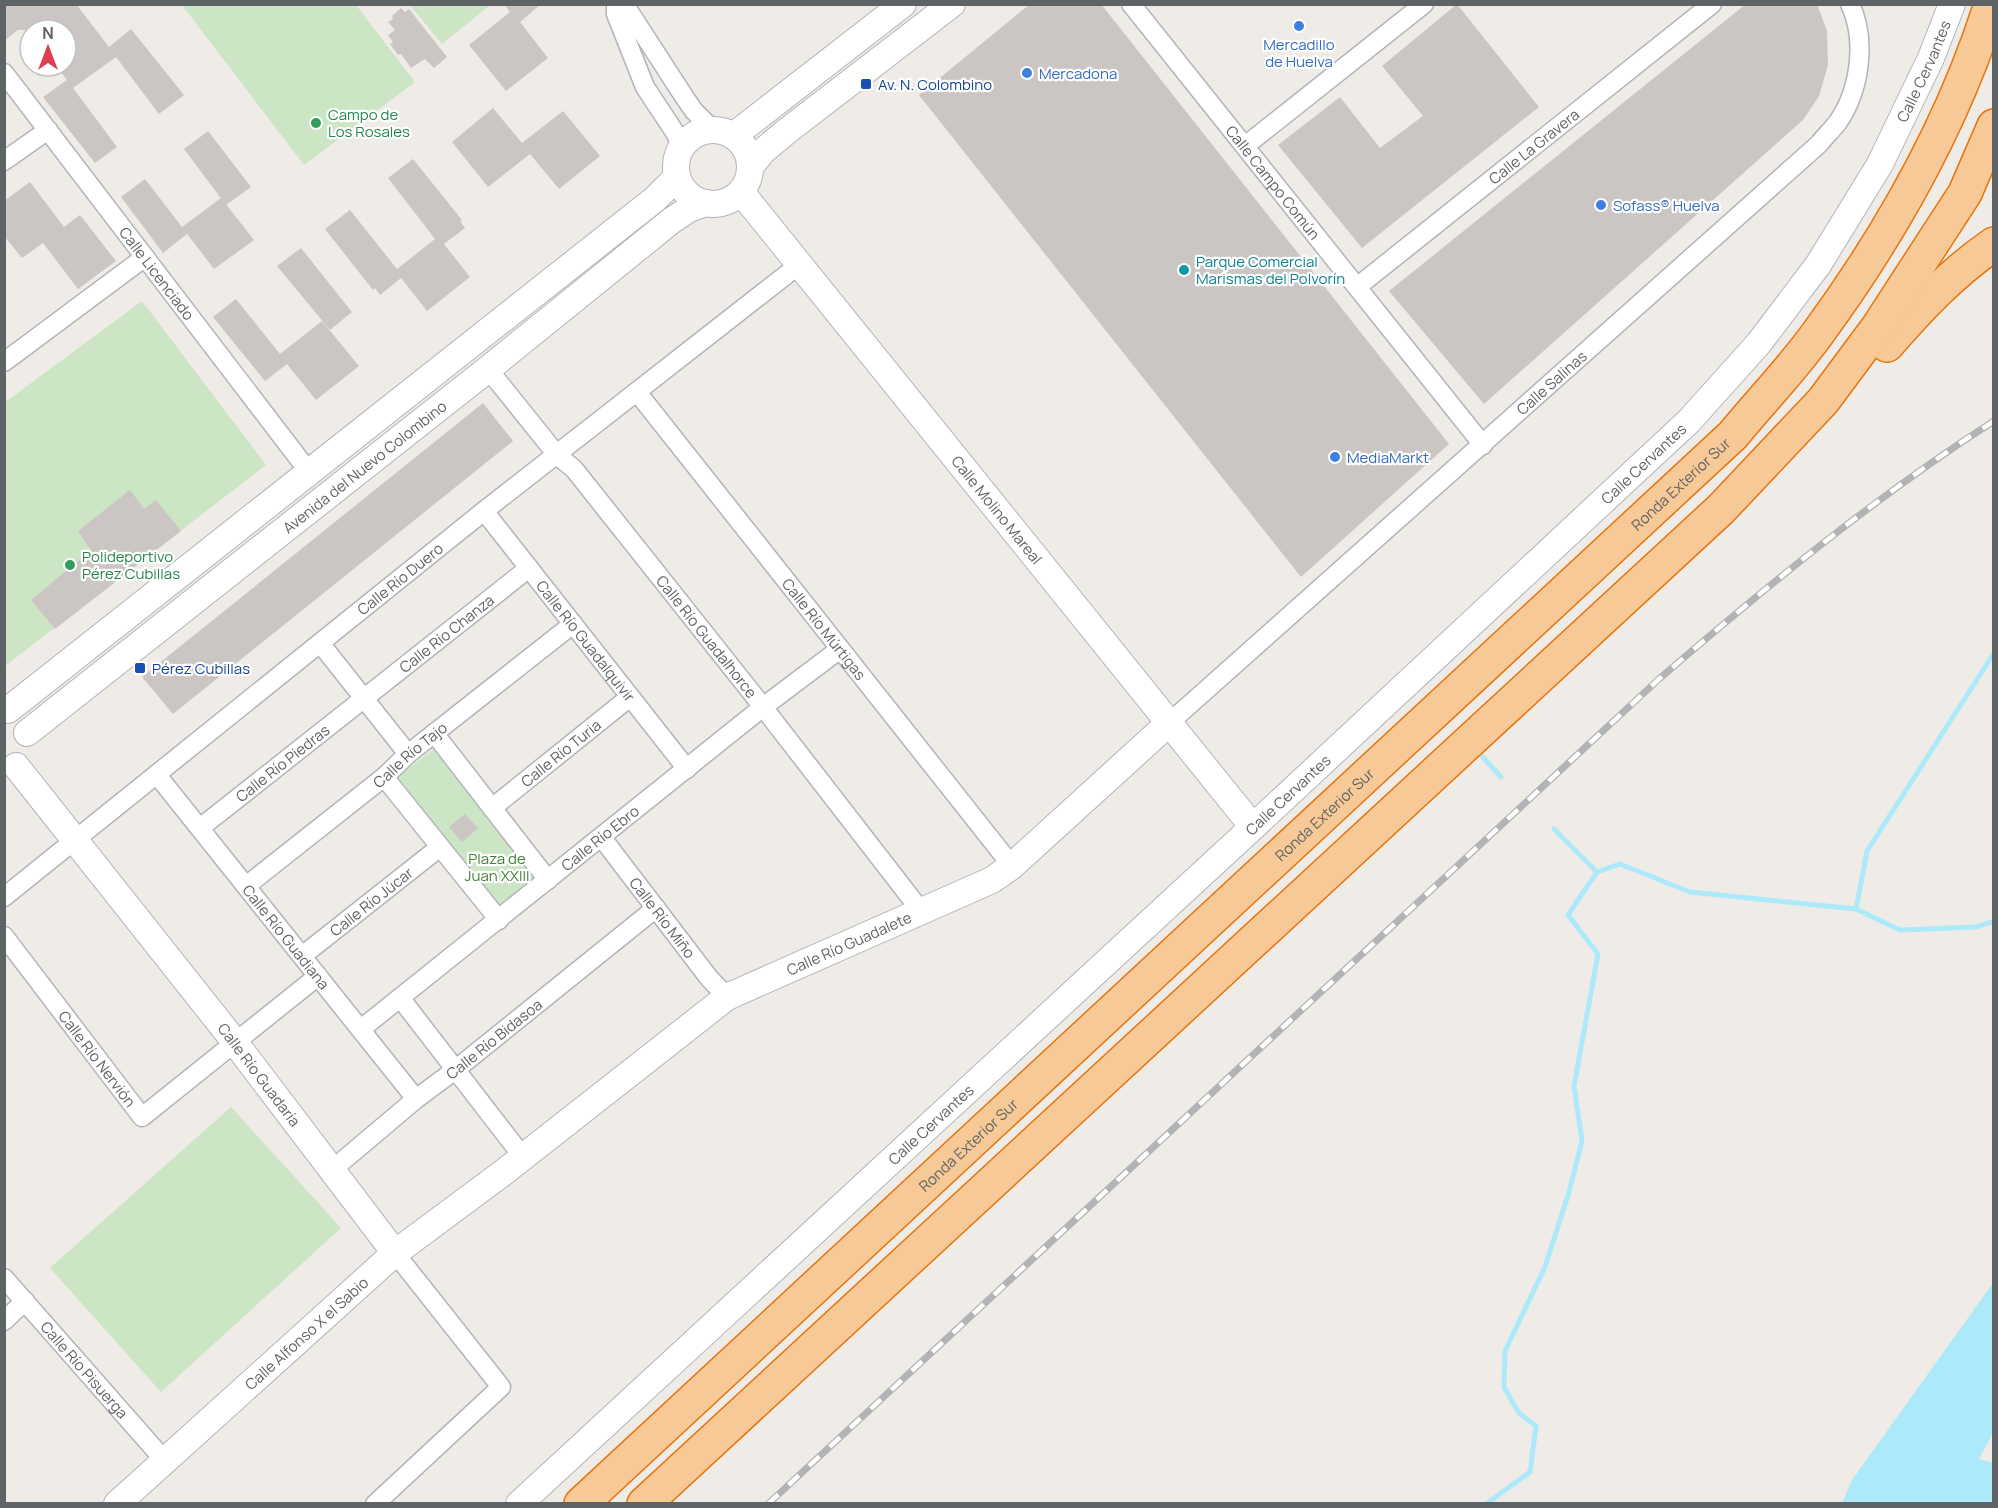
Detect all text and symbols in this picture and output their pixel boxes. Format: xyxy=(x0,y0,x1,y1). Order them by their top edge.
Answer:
street label: Calle Cervantes xyxy=(1891,17,1955,126)
north arrow xyxy=(18,18,78,78)
marker: Mercadillo de Huelva xyxy=(1292,19,1306,33)
text: N xyxy=(42,22,54,44)
place label: Mercadillo de Huelva xyxy=(1263,34,1335,72)
place label: Mercadona xyxy=(1039,63,1117,84)
marker: Mercadona xyxy=(1020,66,1034,80)
place label: Av. N. Colombino xyxy=(878,74,992,95)
marker: Av. N. Colombino xyxy=(859,77,873,91)
place label: Campo de Los Rosales xyxy=(328,104,410,142)
street label: Calle La Gravera xyxy=(1484,104,1583,189)
marker: Campo de Los Rosales xyxy=(309,116,323,130)
street label: Calle Campo Común xyxy=(1221,121,1325,244)
place label: Sofass® Huelva xyxy=(1613,195,1720,216)
marker: Sofass® Huelva xyxy=(1594,198,1608,212)
street label: Calle Licenciado xyxy=(115,222,200,324)
place label: Parque Comercial Marismas del Polvorín xyxy=(1196,251,1345,289)
marker: Parque Comercial Marismas del Polvorín xyxy=(1177,263,1191,277)
street label: Calle Salinas xyxy=(1512,345,1591,419)
street label: Avenida del Nuevo Colombino xyxy=(278,395,451,538)
street label: Calle Cervantes xyxy=(1596,418,1691,509)
street label: Ronda Exterior Sur xyxy=(1626,432,1735,535)
place label: MediaMarkt xyxy=(1347,447,1429,468)
marker: MediaMarkt xyxy=(1328,450,1342,464)
street label: Calle Molino Mareal xyxy=(947,451,1047,568)
street label: Calle Río Duero xyxy=(353,538,447,620)
place label: Polideportivo Pérez Cubillas xyxy=(82,546,180,584)
marker: Polideportivo Pérez Cubillas xyxy=(63,558,77,572)
street label: Calle Río Guadalhorce xyxy=(652,571,762,702)
street label: Calle Río Múrtigas xyxy=(778,574,871,684)
street label: Calle Río Guadalquivir xyxy=(532,576,641,706)
street label: Calle Río Chanza xyxy=(395,589,498,677)
place label: Pérez Cubillas xyxy=(152,658,250,679)
marker: Pérez Cubillas xyxy=(133,661,147,675)
street label: Calle Río Turia xyxy=(516,714,605,791)
street label: Calle Río Tajo xyxy=(368,717,451,792)
street label: Calle Río Piedras xyxy=(231,719,334,807)
street label: Calle Cervantes xyxy=(1240,750,1335,840)
street label: Ronda Exterior Sur xyxy=(1270,763,1379,866)
street label: Calle Río Ebro xyxy=(556,800,643,875)
park label: Plaza de Juan XXIII xyxy=(465,848,529,886)
street label: Calle Río Júcar xyxy=(325,862,418,941)
street label: Calle Río Miño xyxy=(625,873,700,962)
street label: Calle Río Guadiana xyxy=(238,880,335,993)
street label: Calle Río Guadalete xyxy=(783,906,915,980)
street label: Calle Río Bidasoa xyxy=(441,994,546,1084)
street label: Calle Río Nervión xyxy=(54,1006,141,1111)
street label: Calle Río Guadaría xyxy=(213,1018,306,1131)
street label: Calle Cervantes xyxy=(883,1079,978,1169)
street label: Ronda Exterior Sur xyxy=(914,1093,1023,1196)
street label: Calle Alfonso X el Sabio xyxy=(240,1272,373,1394)
street label: Calle Río Pisuerga xyxy=(36,1316,133,1423)

